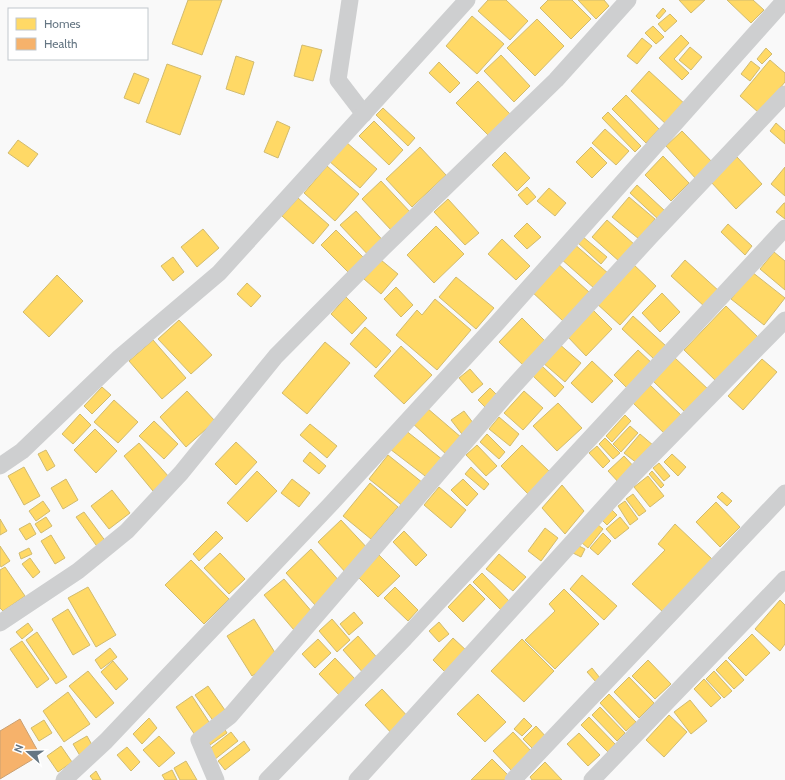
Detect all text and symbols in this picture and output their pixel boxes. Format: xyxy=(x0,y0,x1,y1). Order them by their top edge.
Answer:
legend xyxy=(8,8,148,60)
text: Homes xyxy=(44,16,81,31)
text: Health xyxy=(44,36,78,51)
north arrow xyxy=(8,732,48,772)
text: N xyxy=(11,743,27,755)

